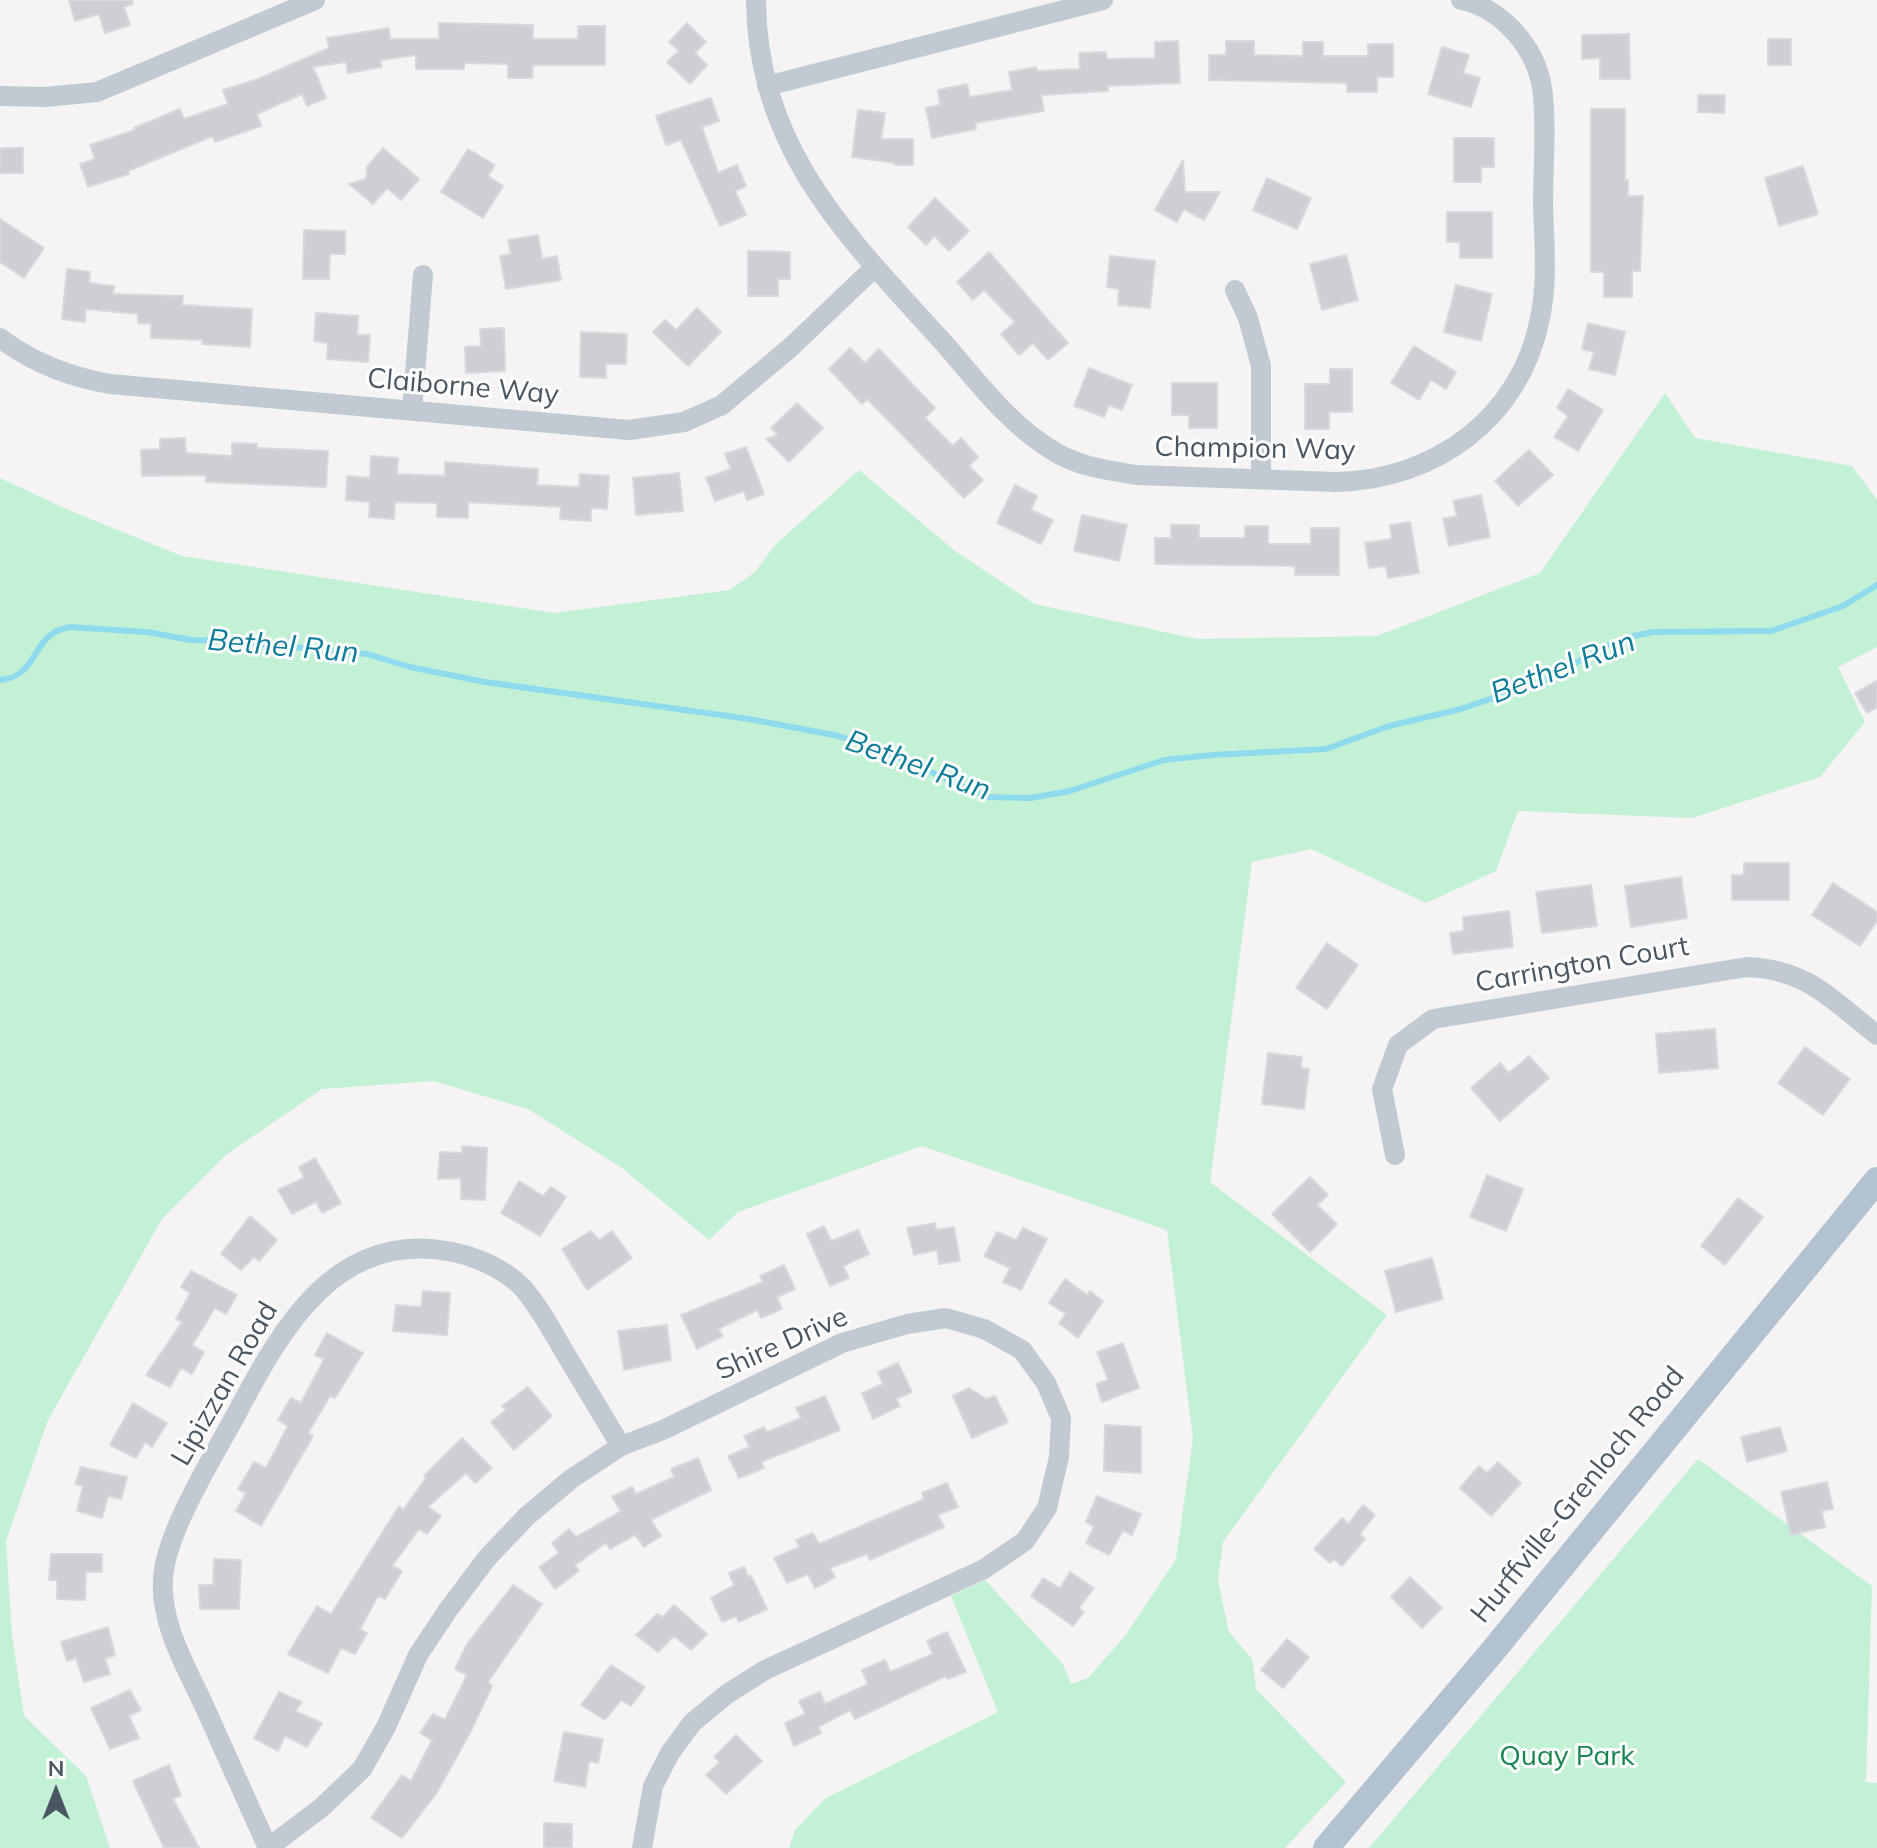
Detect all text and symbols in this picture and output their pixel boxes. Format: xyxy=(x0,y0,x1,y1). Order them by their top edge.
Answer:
street label: Claiborne Way xyxy=(366,362,560,412)
street label: Champion Way xyxy=(1154,430,1356,468)
water label: Bethel Run xyxy=(206,622,360,672)
water label: Bethel Run xyxy=(1486,624,1640,712)
water label: Bethel Run xyxy=(841,723,995,809)
street label: Carrington Court xyxy=(1473,930,1691,1000)
street label: Lipizzan Road xyxy=(165,1296,285,1472)
street label: Shire Drive xyxy=(711,1300,853,1388)
street label: Hurffville-Grenloch Road xyxy=(1464,1360,1692,1630)
park label: Quay Park xyxy=(1499,1740,1635,1774)
north arrow xyxy=(16,1752,96,1832)
text: N xyxy=(48,1754,64,1782)

